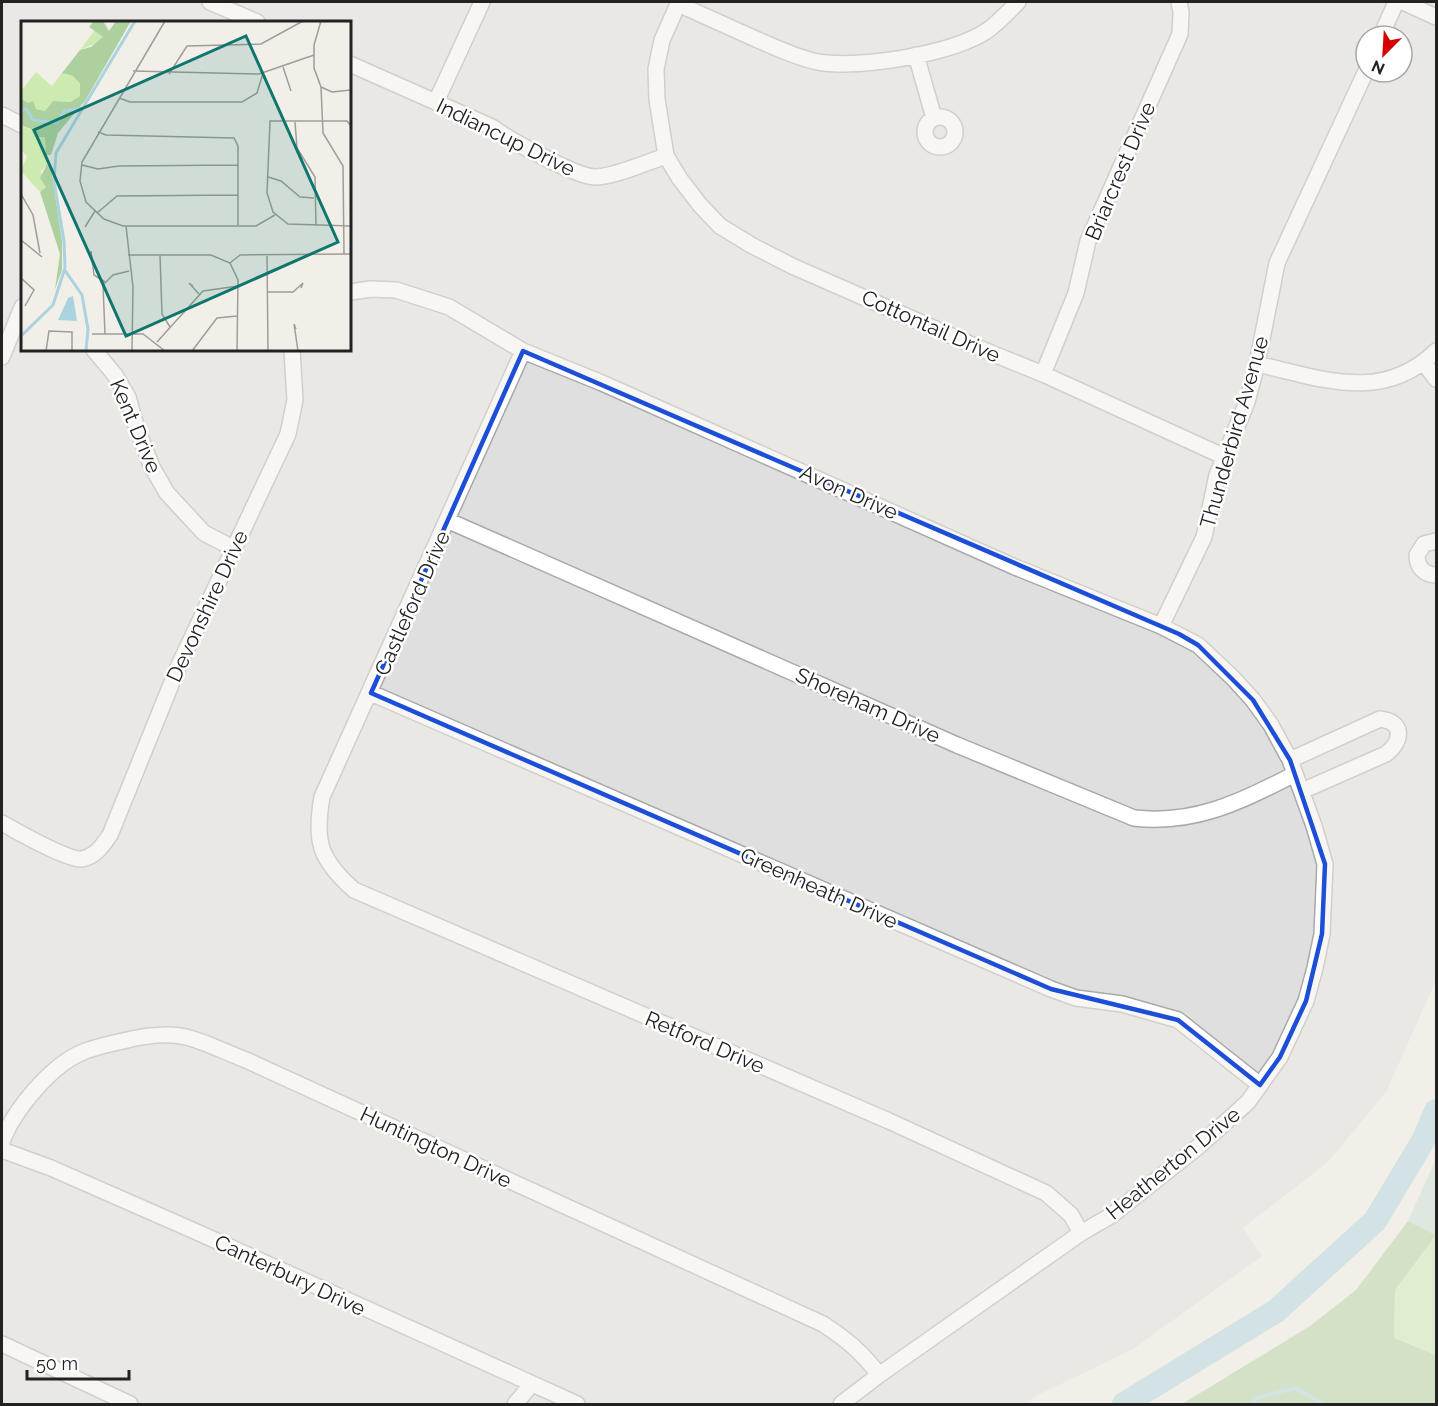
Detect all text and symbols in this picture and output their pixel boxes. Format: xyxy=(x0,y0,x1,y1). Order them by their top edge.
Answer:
inset map xyxy=(21,21,351,351)
north arrow xyxy=(1354,24,1414,84)
text: N xyxy=(1369,56,1388,78)
street label: Indiancup Drive xyxy=(433,93,579,181)
street label: Briarcrest Drive xyxy=(1080,98,1160,244)
street label: Cottontail Drive xyxy=(858,284,1004,368)
street label: Thunderbird Avenue xyxy=(1195,333,1273,531)
street label: Kent Drive xyxy=(105,375,167,477)
street label: Avon Drive xyxy=(796,459,902,525)
street label: Devonshire Drive xyxy=(161,526,253,686)
street label: Castleford Drive xyxy=(369,527,455,679)
street label: Shoreham Drive xyxy=(792,662,944,748)
street label: Greenheath Drive xyxy=(736,842,902,934)
street label: Retford Drive xyxy=(642,1006,768,1078)
street label: Huntington Drive xyxy=(356,1101,516,1193)
street label: Heatherton Drive xyxy=(1101,1101,1245,1225)
street label: Canterbury Drive xyxy=(211,1229,369,1321)
scale bar xyxy=(27,1343,129,1381)
text: 50 m xyxy=(36,1353,78,1374)

